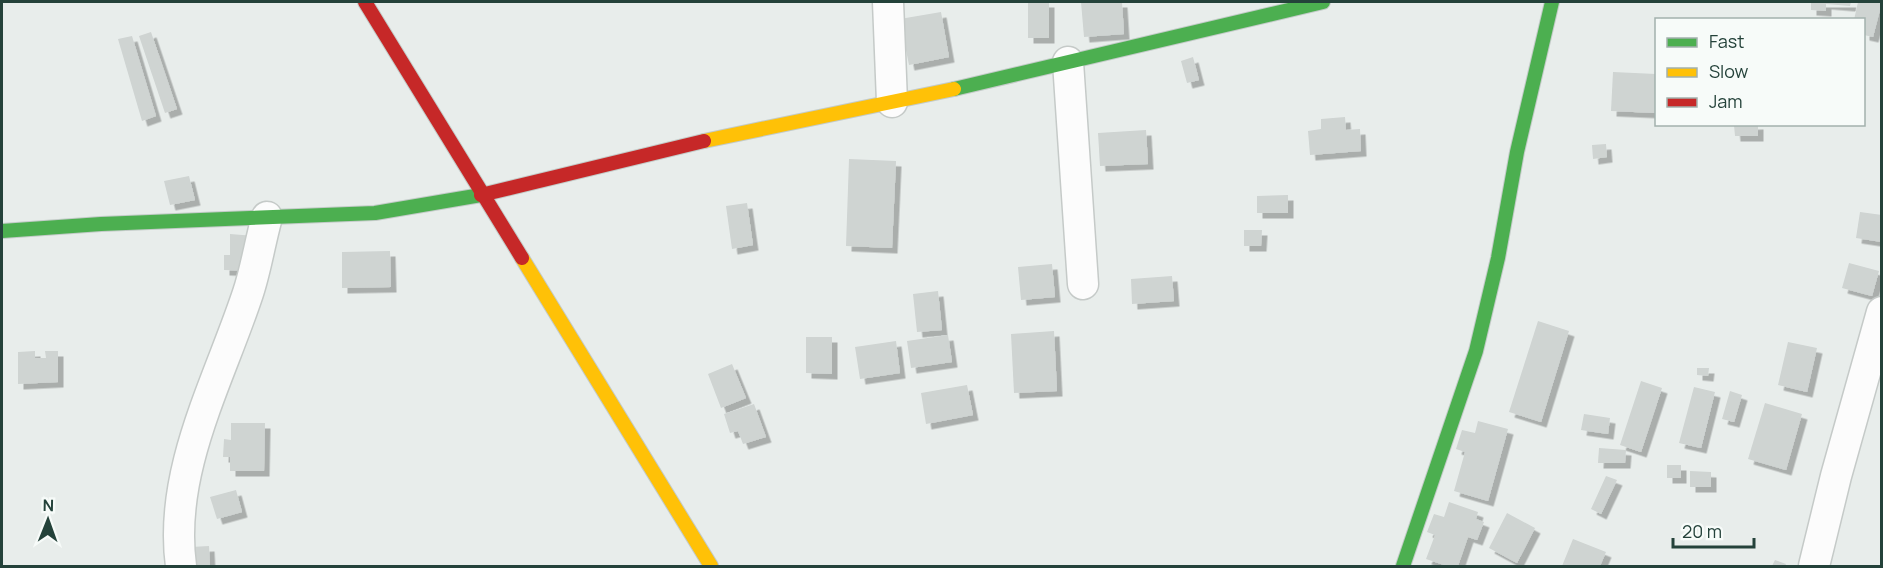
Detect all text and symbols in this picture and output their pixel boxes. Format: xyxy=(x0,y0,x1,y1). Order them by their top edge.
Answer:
legend xyxy=(1655,18,1865,126)
text: Fast xyxy=(1709,29,1744,53)
text: Slow xyxy=(1709,59,1749,83)
text: Jam xyxy=(1709,89,1743,113)
north arrow xyxy=(18,490,78,550)
text: N xyxy=(42,494,54,516)
scale bar xyxy=(1673,511,1754,549)
text: 20 m xyxy=(1682,519,1722,543)

